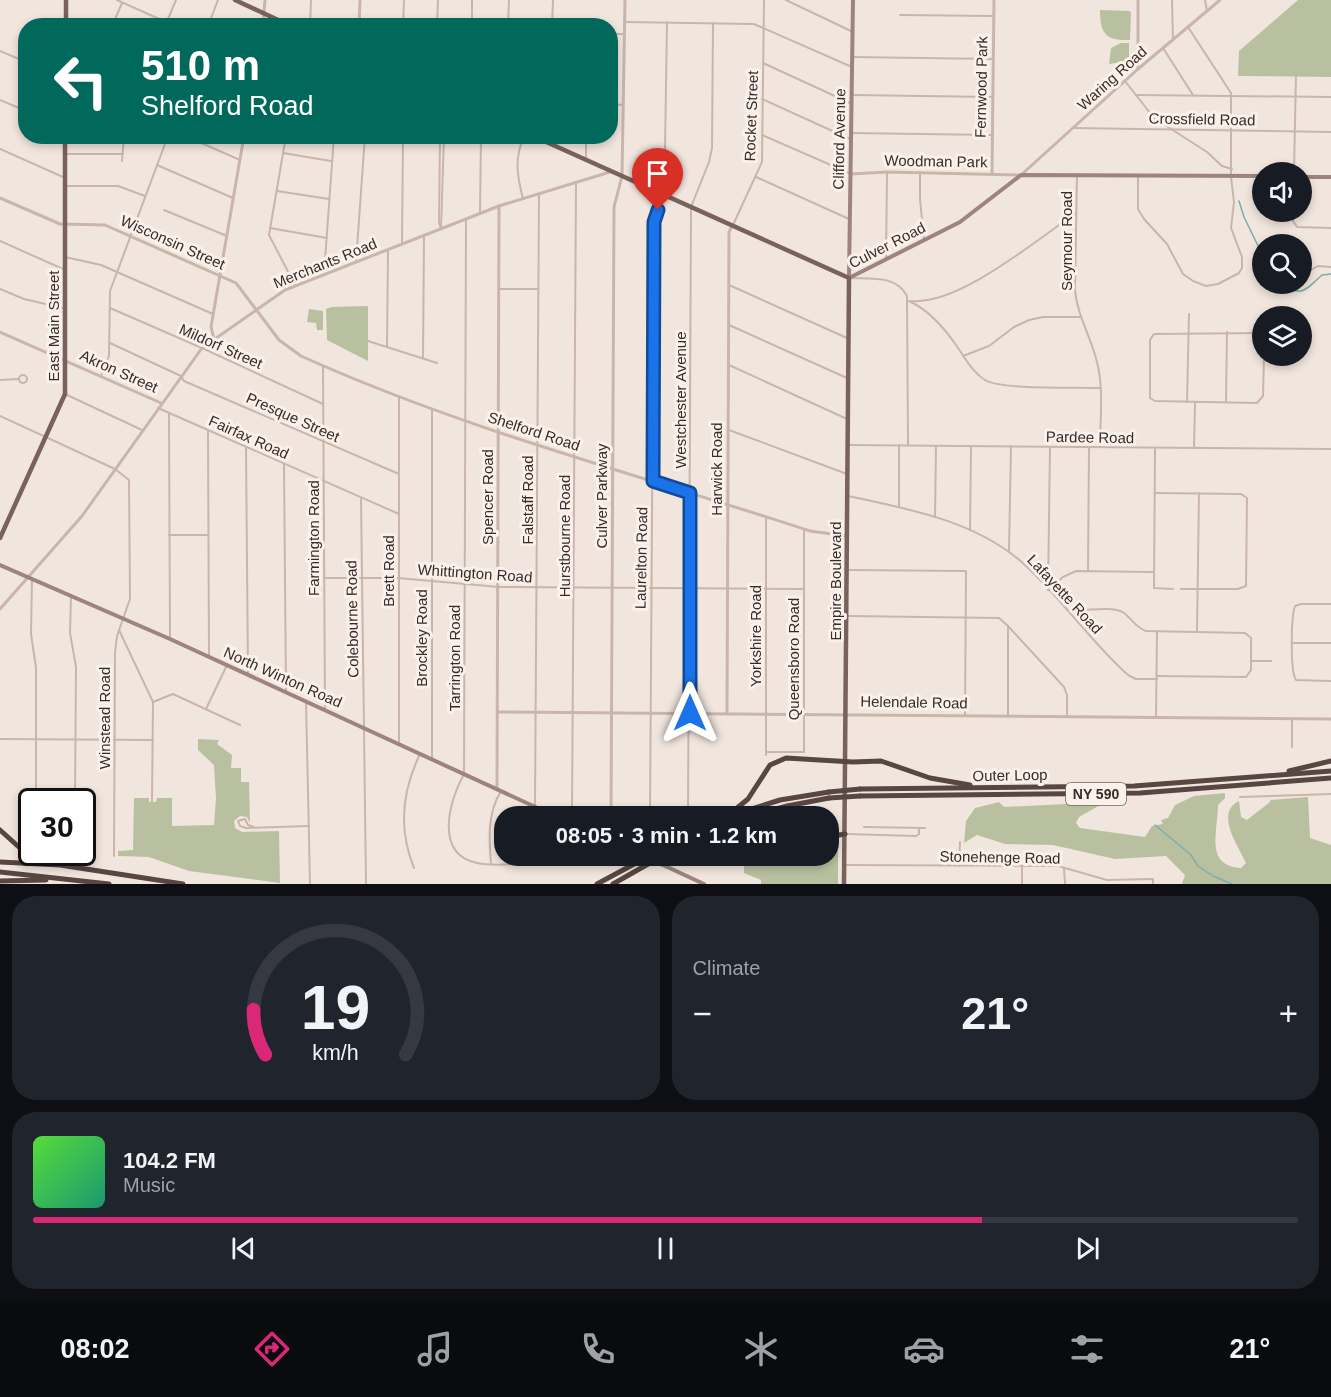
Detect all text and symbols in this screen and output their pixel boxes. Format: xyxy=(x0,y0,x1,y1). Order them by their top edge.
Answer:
street label: Fernwood Park xyxy=(972,36,990,138)
icon: left xyxy=(42,42,120,120)
text: 510 m xyxy=(141,42,260,89)
street label: Waring Road xyxy=(1074,43,1150,113)
street label: Rocket Street xyxy=(741,69,761,162)
street label: Clifford Avenue xyxy=(830,88,848,190)
text: Shelford Road xyxy=(141,91,314,121)
street label: Crossfield Road xyxy=(1149,110,1255,128)
pin xyxy=(632,148,683,210)
street label: Woodman Park xyxy=(884,152,988,170)
icon: arrive xyxy=(641,157,674,190)
map controls xyxy=(1252,162,1312,366)
button: sound xyxy=(1252,162,1312,222)
street label: Seymour Road xyxy=(1058,191,1075,291)
street label: Wisconsin Street xyxy=(118,211,229,273)
street label: Culver Road xyxy=(846,219,928,271)
button: search xyxy=(1252,234,1312,294)
street label: Merchants Road xyxy=(271,235,379,291)
street label: East Main Street xyxy=(45,270,62,381)
button: layers xyxy=(1252,306,1312,366)
street label: Mildorf Street xyxy=(177,320,266,372)
street label: Westchester Avenue xyxy=(672,331,689,469)
street label: Akron Street xyxy=(77,346,161,396)
street label: Presque Street xyxy=(244,389,343,445)
street label: Shelford Road xyxy=(486,408,582,454)
street label: Fairfax Road xyxy=(206,412,292,462)
street label: Harwick Road xyxy=(708,422,725,516)
street label: Pardee Road xyxy=(1046,428,1134,446)
street label: Culver Parkway xyxy=(593,443,610,549)
street label: Spencer Road xyxy=(479,449,496,545)
street label: Falstaff Road xyxy=(519,456,536,544)
street label: Hurstbourne Road xyxy=(556,475,573,597)
street label: Farmington Road xyxy=(305,480,322,596)
street label: Laurelton Road xyxy=(632,507,650,609)
street label: Empire Boulevard xyxy=(827,521,844,641)
street label: Brett Road xyxy=(380,535,397,607)
street label: Lafayette Road xyxy=(1024,551,1106,637)
street label: Colebourne Road xyxy=(342,560,362,678)
street label: Whittington Road xyxy=(417,561,533,585)
street label: Yorkshire Road xyxy=(747,585,764,687)
street label: Brockley Road xyxy=(413,589,430,687)
street label: Queensboro Road xyxy=(785,598,802,720)
street label: Tarrington Road xyxy=(446,605,463,711)
street label: North Winton Road xyxy=(221,643,345,711)
street label: Winstead Road xyxy=(96,667,113,769)
position arrow xyxy=(658,681,722,745)
street label: Helendale Road xyxy=(860,693,968,711)
street label: Outer Loop xyxy=(972,766,1048,784)
road number: NY 590 xyxy=(1066,783,1126,805)
speed limit sign: 30 xyxy=(18,788,96,866)
text: 08:05 · 3 min · 1.2 km xyxy=(556,823,777,848)
street label: Stonehenge Road xyxy=(939,847,1061,867)
text: Climate xyxy=(693,957,760,979)
text: 19 xyxy=(301,973,370,1042)
text: 21° xyxy=(961,988,1029,1039)
text: − xyxy=(693,995,712,1032)
text: + xyxy=(1279,995,1298,1032)
text: km/h xyxy=(313,1041,359,1065)
text: 104.2 FM xyxy=(123,1148,216,1173)
text: Music xyxy=(123,1174,175,1196)
icon: previous xyxy=(227,1232,260,1265)
icon: pause xyxy=(649,1232,682,1265)
icon: next xyxy=(1071,1232,1104,1265)
icon: directions xyxy=(251,1328,293,1370)
icon: music xyxy=(414,1328,456,1370)
icon: phone xyxy=(577,1328,619,1370)
icon: climate xyxy=(740,1328,782,1370)
icon: car xyxy=(903,1328,945,1370)
icon: filters xyxy=(1066,1328,1108,1370)
text: 08:02 xyxy=(61,1334,130,1364)
text: 21° xyxy=(1230,1334,1270,1364)

